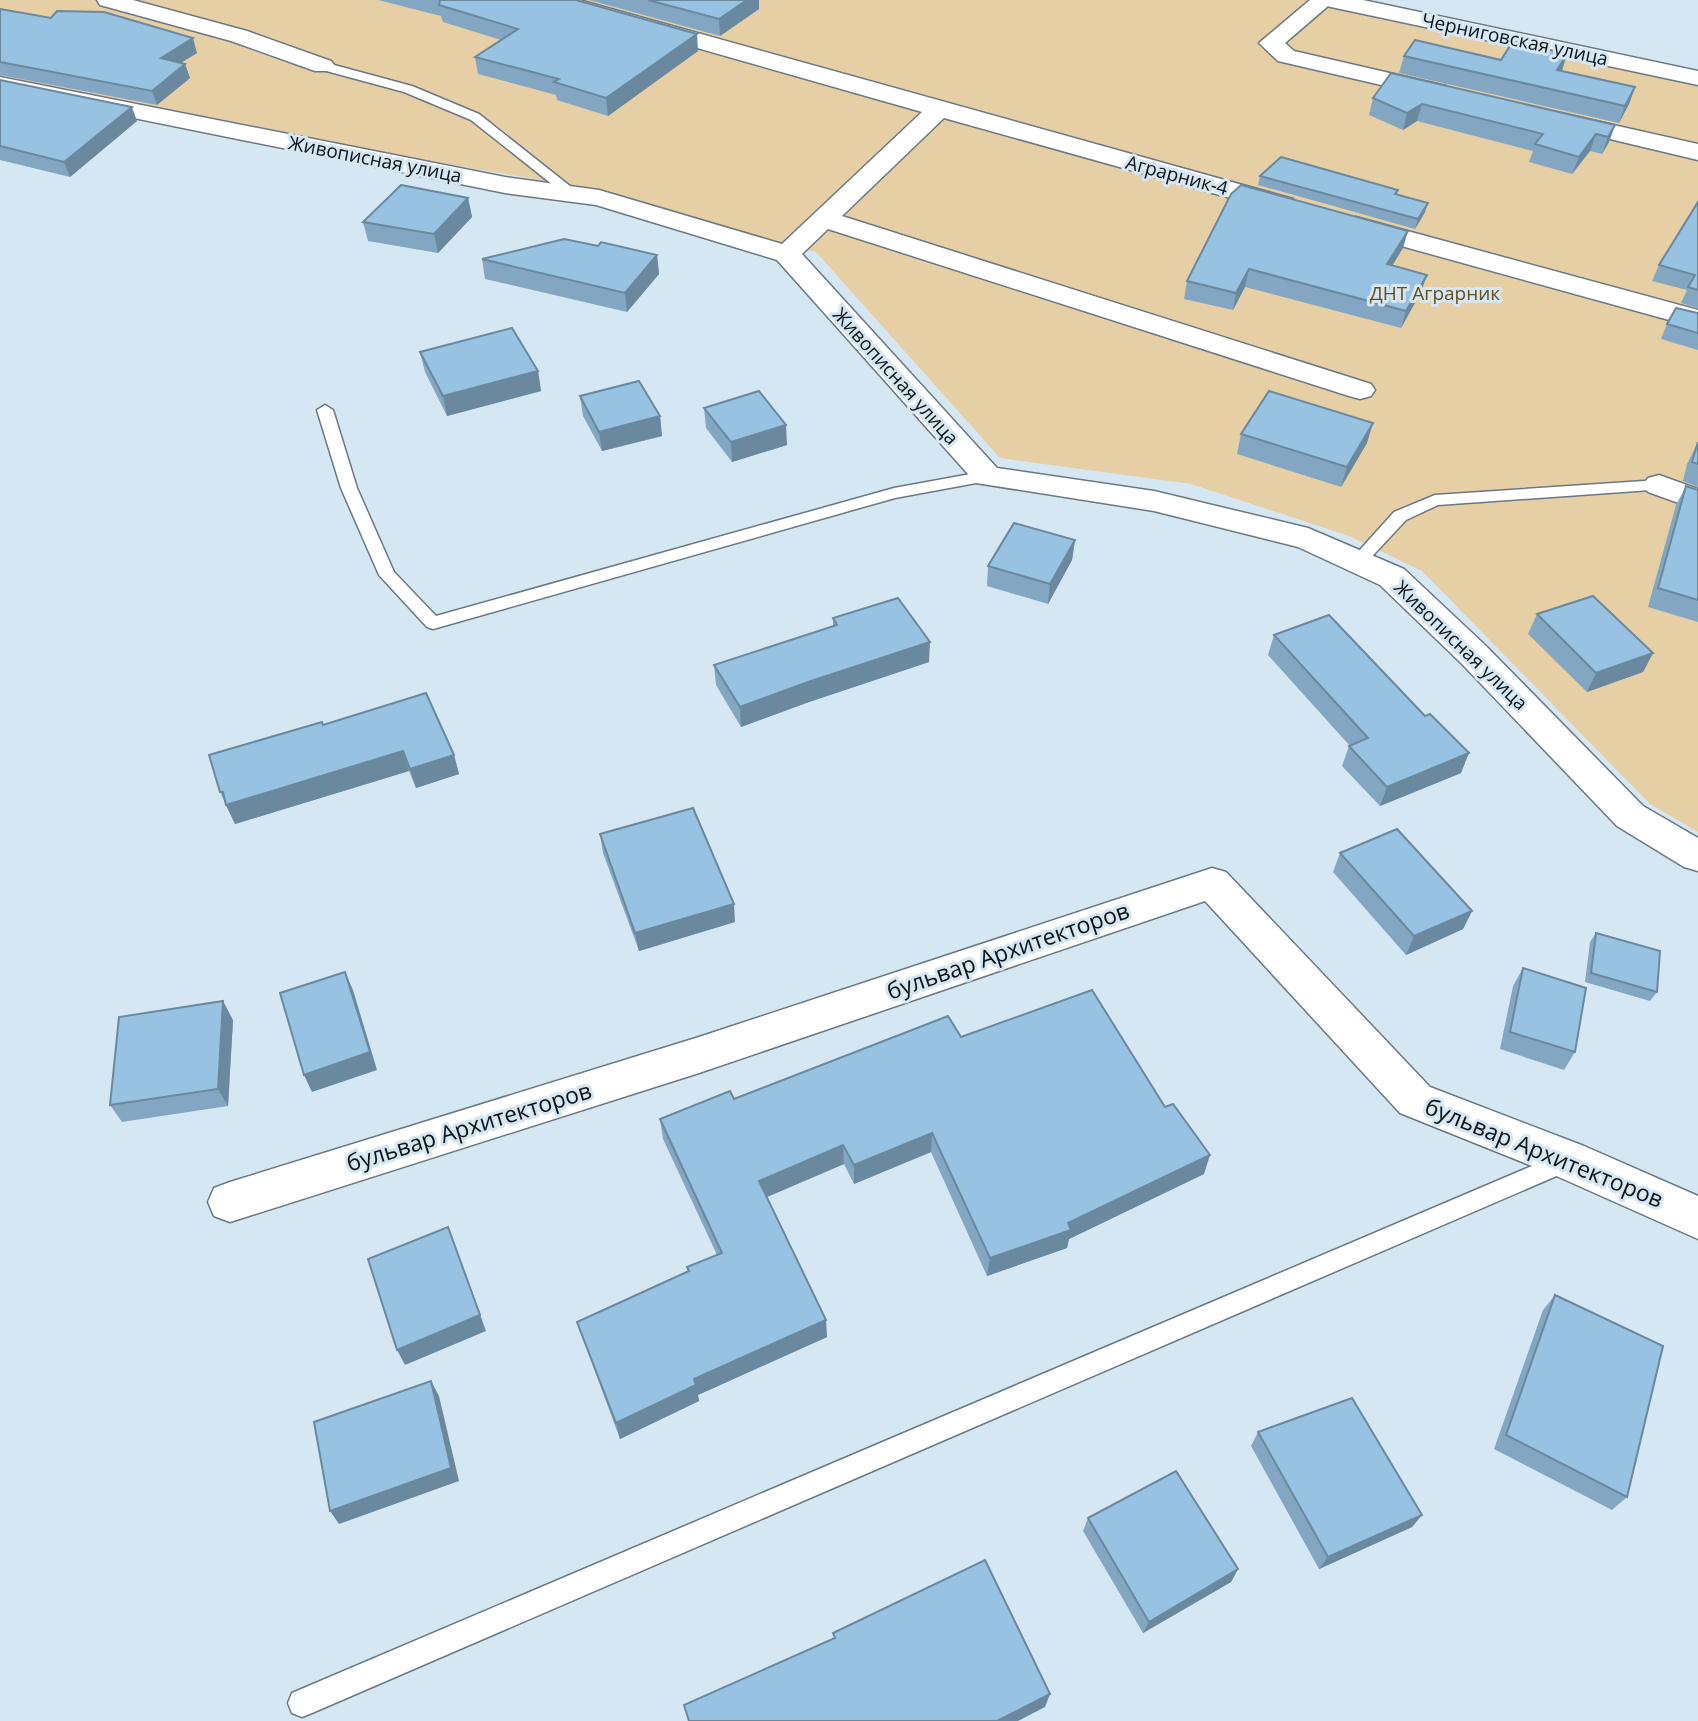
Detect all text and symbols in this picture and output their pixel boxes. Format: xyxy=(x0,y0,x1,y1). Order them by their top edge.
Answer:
street label: Черниговская улица xyxy=(1419,7,1611,71)
street label: Живописная улица xyxy=(286,129,464,189)
street label: Аграрник-4 xyxy=(1123,149,1231,201)
park label: ДНТ Аграрник xyxy=(1370,280,1500,306)
street label: Живописная улица xyxy=(827,302,965,450)
street label: Живописная улица xyxy=(1389,574,1533,716)
street label: бульвар Архитекторов xyxy=(882,893,1133,1007)
street label: бульвар Архитекторов xyxy=(342,1074,595,1179)
street label: бульвар Архитекторов xyxy=(1420,1090,1668,1215)

